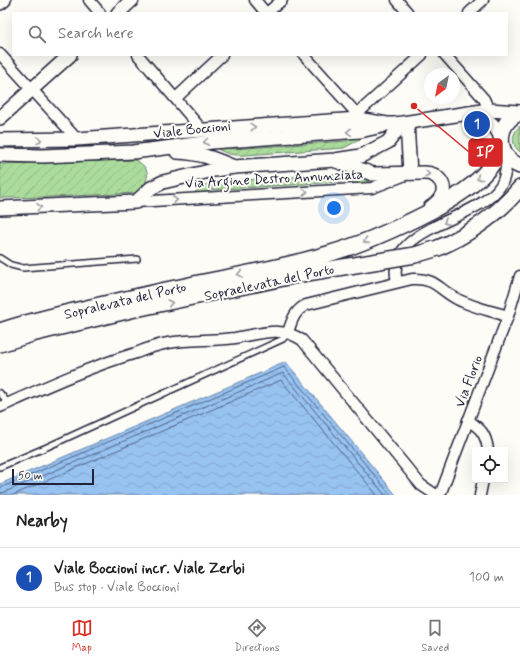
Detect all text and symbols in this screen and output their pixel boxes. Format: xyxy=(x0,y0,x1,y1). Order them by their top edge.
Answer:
search box xyxy=(12,12,508,56)
icon: search xyxy=(26,23,48,45)
text: Search here xyxy=(58,24,134,44)
north arrow xyxy=(424,68,460,104)
pin: 1 xyxy=(464,109,490,139)
street label: Viale Boccioni xyxy=(152,117,232,143)
one-way arrow xyxy=(250,122,256,131)
one-way arrow xyxy=(346,128,352,137)
one-way arrow xyxy=(36,136,42,144)
one-way arrow xyxy=(203,138,209,147)
callout: IP xyxy=(469,139,502,166)
text: IP xyxy=(476,143,495,163)
street label: Via Argine Destro Annunziata xyxy=(185,165,364,195)
one-way arrow xyxy=(424,169,430,178)
one-way arrow xyxy=(476,174,483,181)
one-way arrow xyxy=(302,188,308,197)
one-way arrow xyxy=(172,196,178,204)
your location xyxy=(324,198,344,218)
one-way arrow xyxy=(36,203,42,212)
one-way arrow xyxy=(443,217,450,225)
one-way arrow xyxy=(362,236,370,244)
street label: Sopraelevata del Porto xyxy=(202,260,336,306)
one-way arrow xyxy=(237,270,243,278)
street label: Sopralevata del Porto xyxy=(62,278,188,324)
one-way arrow xyxy=(167,299,173,307)
street label: Via Florio xyxy=(451,352,487,410)
map controls xyxy=(472,447,508,483)
button: locate xyxy=(472,447,508,483)
scale bar xyxy=(12,467,94,486)
text: 50 m xyxy=(18,469,43,483)
text: Nearby xyxy=(16,510,68,532)
text: Viale Boccioni incr. Viale Zerbi xyxy=(54,559,245,579)
text: 1 xyxy=(26,569,32,586)
text: 100 m xyxy=(469,569,504,586)
text: Bus stop · Viale Boccioni xyxy=(54,579,179,596)
tab: Map xyxy=(71,617,93,655)
tab: Directions xyxy=(234,617,280,655)
tab: Saved xyxy=(421,617,449,655)

